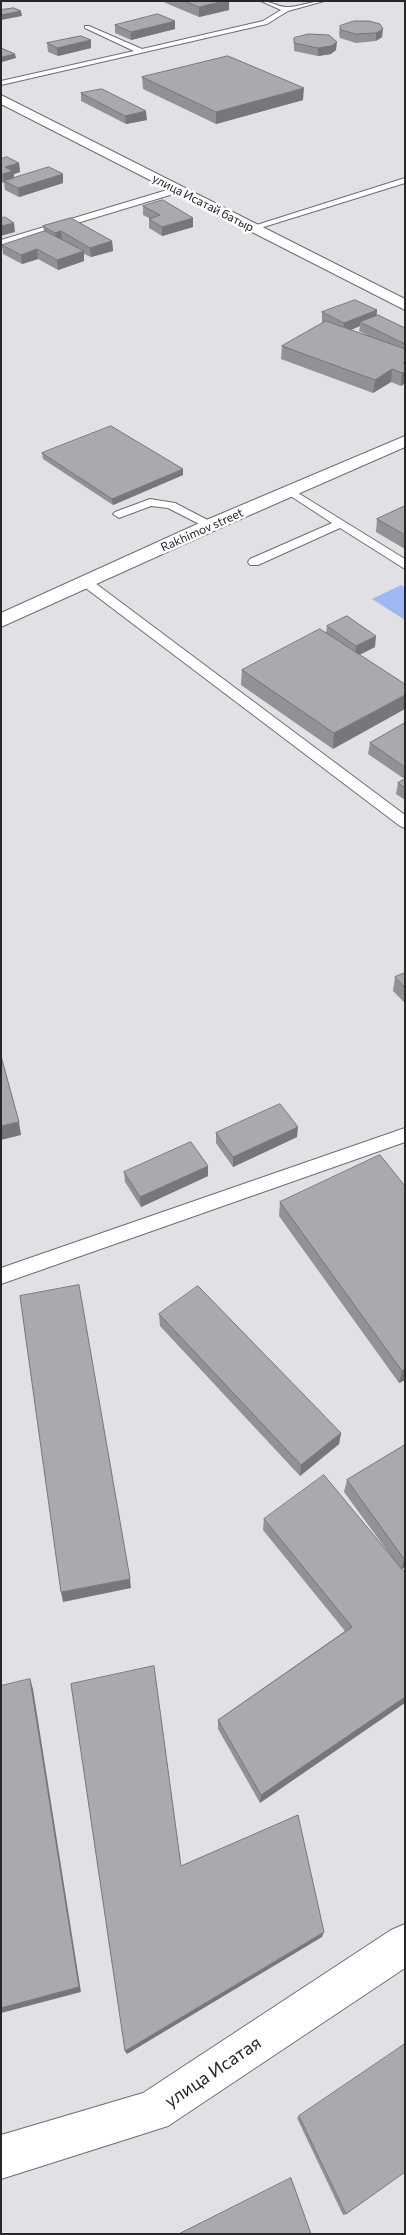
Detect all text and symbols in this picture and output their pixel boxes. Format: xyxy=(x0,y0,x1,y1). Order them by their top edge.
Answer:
street label: улица Исатай батыр xyxy=(150,171,256,235)
street label: Rakhimov street xyxy=(158,505,246,555)
street label: улица Исатая xyxy=(161,2032,265,2112)

